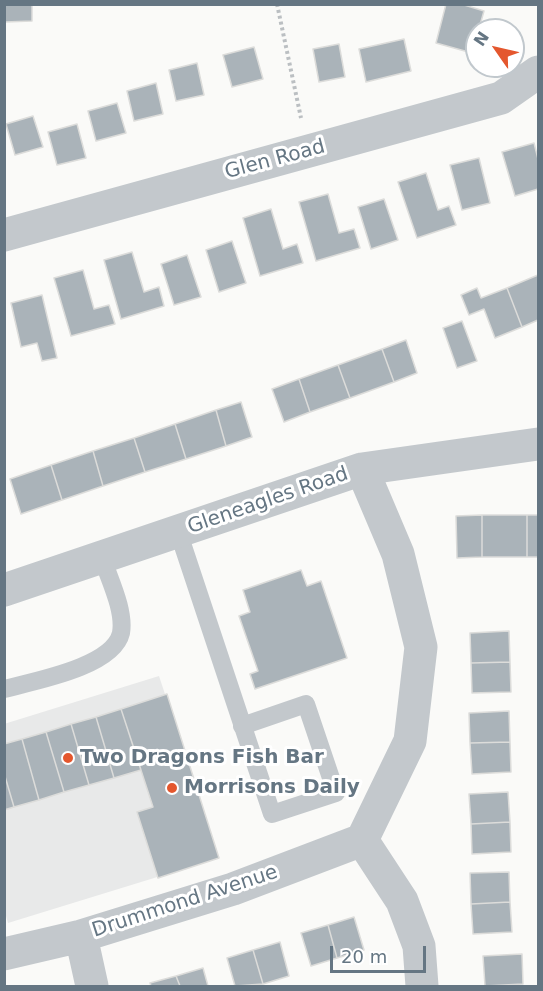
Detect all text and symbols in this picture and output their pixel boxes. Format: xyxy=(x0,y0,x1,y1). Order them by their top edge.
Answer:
north arrow xyxy=(465,18,525,78)
text: N xyxy=(470,28,493,50)
street label: Glen Road xyxy=(222,135,328,185)
street label: Gleneagles Road xyxy=(185,462,351,540)
place label: Two Dragons Fish Bar xyxy=(80,746,324,770)
marker: Two Dragons Fish Bar xyxy=(61,751,75,765)
place label: Morrisons Daily xyxy=(184,776,360,800)
marker: Morrisons Daily xyxy=(165,781,179,795)
street label: Drummond Avenue xyxy=(89,861,281,943)
scale bar xyxy=(333,934,429,972)
text: 20 m xyxy=(341,946,387,967)

